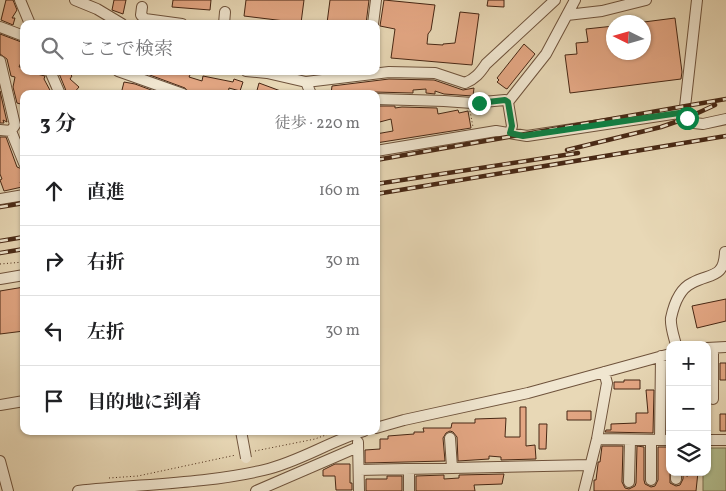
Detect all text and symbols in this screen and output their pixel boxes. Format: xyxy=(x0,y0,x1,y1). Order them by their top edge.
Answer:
north arrow xyxy=(606,15,651,60)
search box xyxy=(20,20,380,75)
icon: search xyxy=(38,34,66,62)
text: ここで検索 xyxy=(78,37,173,63)
route end xyxy=(468,92,491,115)
route start xyxy=(676,107,699,130)
text: 3 分 xyxy=(40,110,76,139)
text: 徒歩 · 220 m xyxy=(274,113,360,135)
icon: ahead xyxy=(40,177,68,205)
text: 直進 xyxy=(87,180,125,206)
text: 160 m xyxy=(319,180,360,202)
icon: right xyxy=(40,247,68,275)
text: 右折 xyxy=(87,250,125,276)
text: 30 m xyxy=(325,250,360,272)
icon: left xyxy=(40,317,68,345)
text: 左折 xyxy=(87,320,125,346)
text: 30 m xyxy=(325,320,360,342)
map controls xyxy=(666,341,711,476)
button: + xyxy=(666,341,711,386)
button: − xyxy=(666,386,711,431)
icon: arrive xyxy=(40,387,68,415)
text: 目的地に到着 xyxy=(87,390,201,416)
button: layers xyxy=(666,431,711,476)

